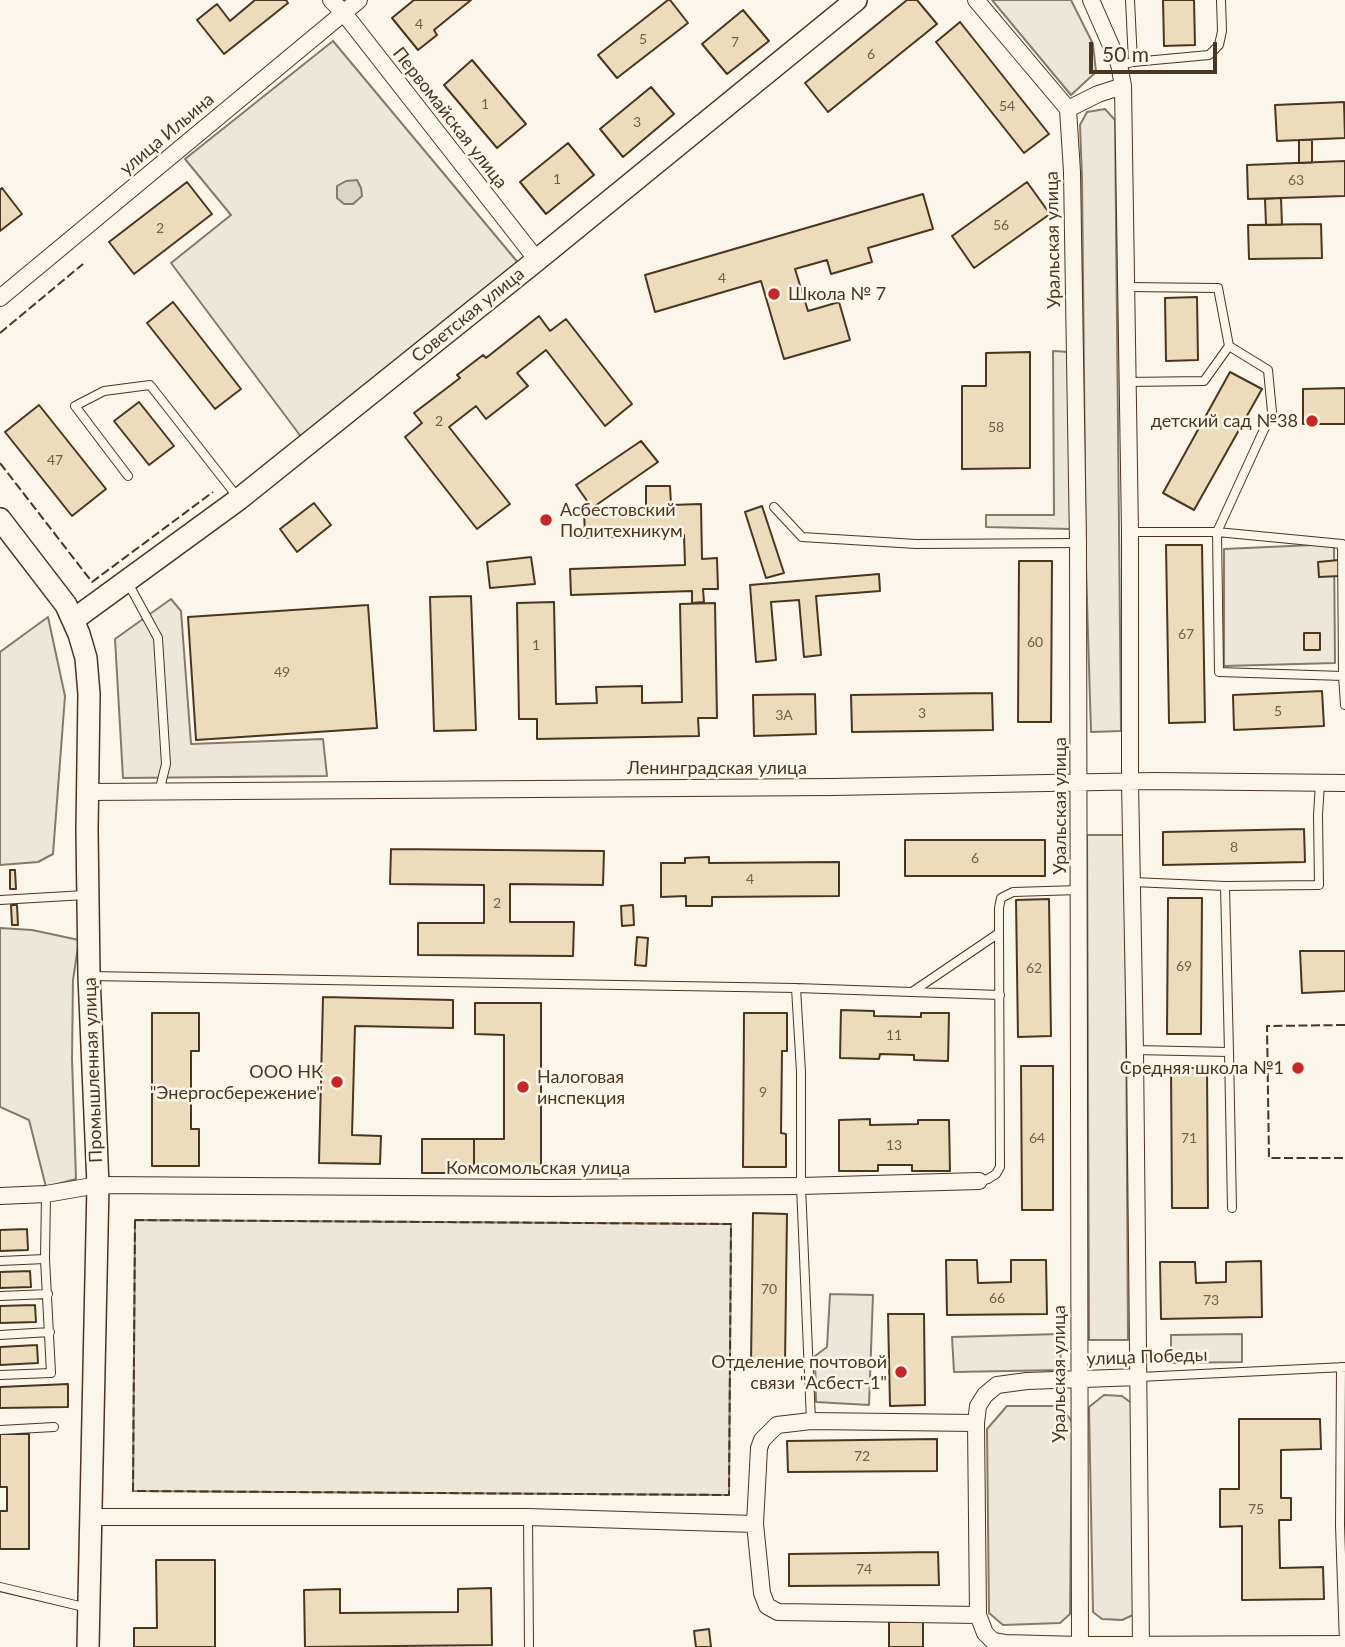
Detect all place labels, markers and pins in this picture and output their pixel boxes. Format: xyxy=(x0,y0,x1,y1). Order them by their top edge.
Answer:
place label: Школа № 7 xyxy=(788,283,886,305)
marker: Школа № 7 xyxy=(766,286,782,302)
place label: детский сад №38 xyxy=(1151,410,1298,432)
marker: детский сад №38 xyxy=(1304,413,1320,429)
place label: Асбестовский Политехникум xyxy=(560,499,683,542)
marker: Асбестовский Политехникум xyxy=(538,512,554,528)
place label: Средняя школа №1 xyxy=(1120,1057,1284,1079)
marker: Средняя школа №1 xyxy=(1290,1060,1306,1076)
place label: ООО НК "Энергосбережение" xyxy=(150,1061,323,1104)
place label: Налоговая инспекция xyxy=(537,1066,625,1108)
marker: ООО НК "Энергосбережение" xyxy=(329,1074,345,1090)
marker: Налоговая инспекция xyxy=(515,1079,531,1095)
place label: Отделение почтовой связи "Асбест-1" xyxy=(711,1351,887,1394)
marker: Отделение почтовой связи "Асбест-1" xyxy=(893,1364,909,1380)

